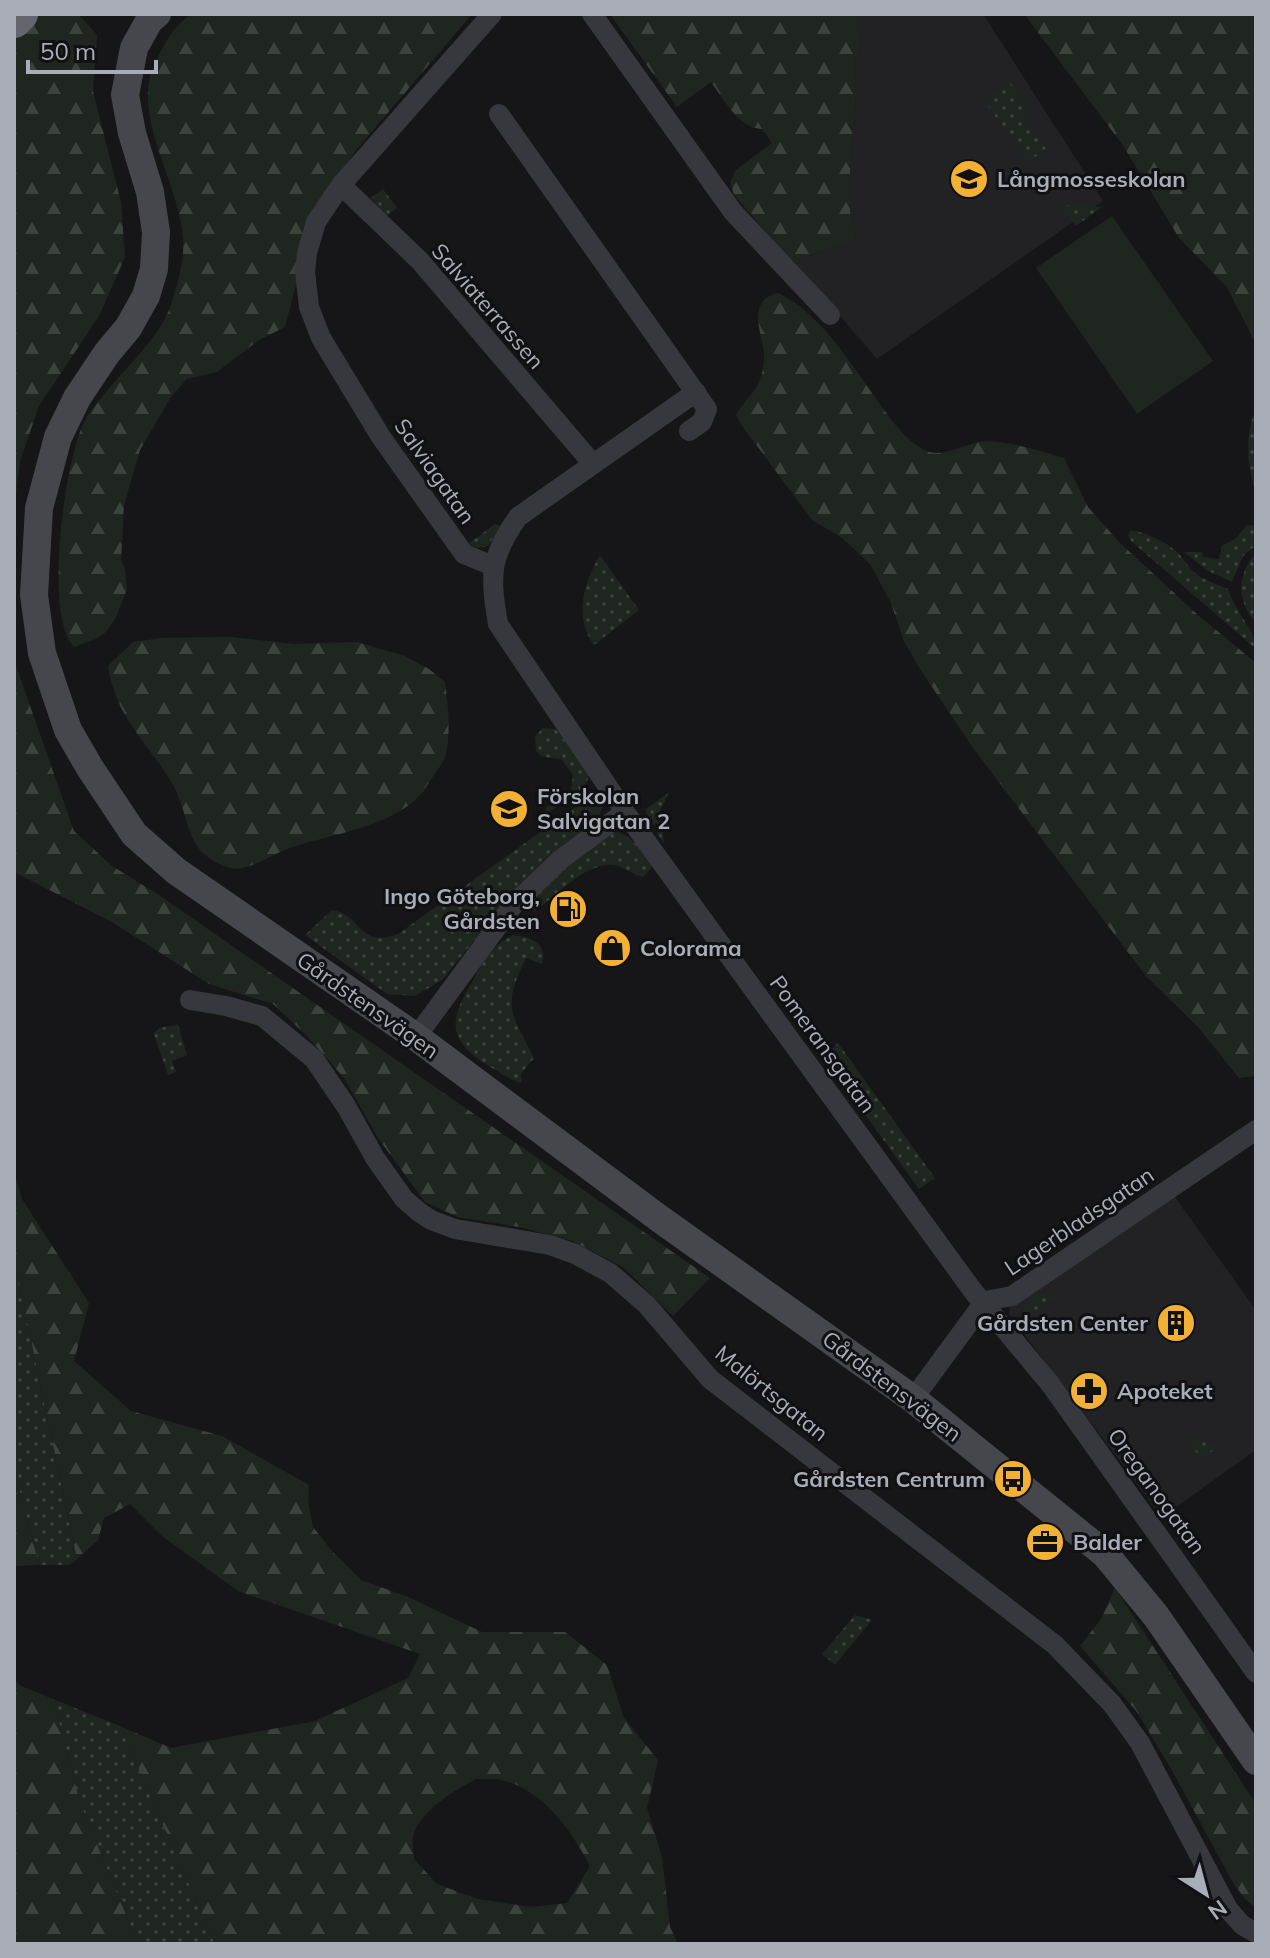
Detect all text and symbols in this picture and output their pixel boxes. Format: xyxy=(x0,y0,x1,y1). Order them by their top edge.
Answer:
scale bar xyxy=(28,24,156,74)
text: 50 m xyxy=(40,36,96,66)
school or university icon: Långmosseskolan xyxy=(948,158,990,200)
place label: Långmosseskolan xyxy=(997,165,1185,193)
street label: Salviaterrassen xyxy=(426,237,550,375)
street label: Salviagatan xyxy=(388,413,482,529)
place label: Förskolan Salvigatan 2 xyxy=(537,782,670,835)
school or university icon: Förskolan Salvigatan 2 xyxy=(488,788,530,830)
place label: Ingo Göteborg, Gårdsten xyxy=(384,882,540,935)
fuel station icon: Ingo Göteborg, Gårdsten xyxy=(547,888,589,930)
shop icon: Colorama xyxy=(591,927,633,969)
place label: Colorama xyxy=(640,934,742,962)
street label: Gårdstensvägen xyxy=(291,946,445,1064)
street label: Pomeransgatan xyxy=(764,970,882,1118)
street label: Lagerbladsgatan xyxy=(999,1161,1159,1281)
building icon: Gårdsten Center xyxy=(1155,1302,1197,1344)
place label: Gårdsten Center xyxy=(977,1309,1148,1337)
street label: Gårdstensvägen xyxy=(817,1324,967,1448)
street label: Malörtsgatan xyxy=(710,1339,834,1447)
pharmacy icon: Apoteket xyxy=(1068,1370,1110,1412)
place label: Apoteket xyxy=(1117,1377,1213,1405)
street label: Oreganogatan xyxy=(1102,1423,1212,1559)
bus stop icon: Gårdsten Centrum xyxy=(992,1458,1034,1500)
place label: Gårdsten Centrum xyxy=(793,1465,985,1493)
office icon: Balder xyxy=(1024,1521,1066,1563)
place label: Balder xyxy=(1073,1528,1142,1556)
north arrow xyxy=(1166,1854,1246,1934)
text: N xyxy=(1203,1894,1233,1926)

